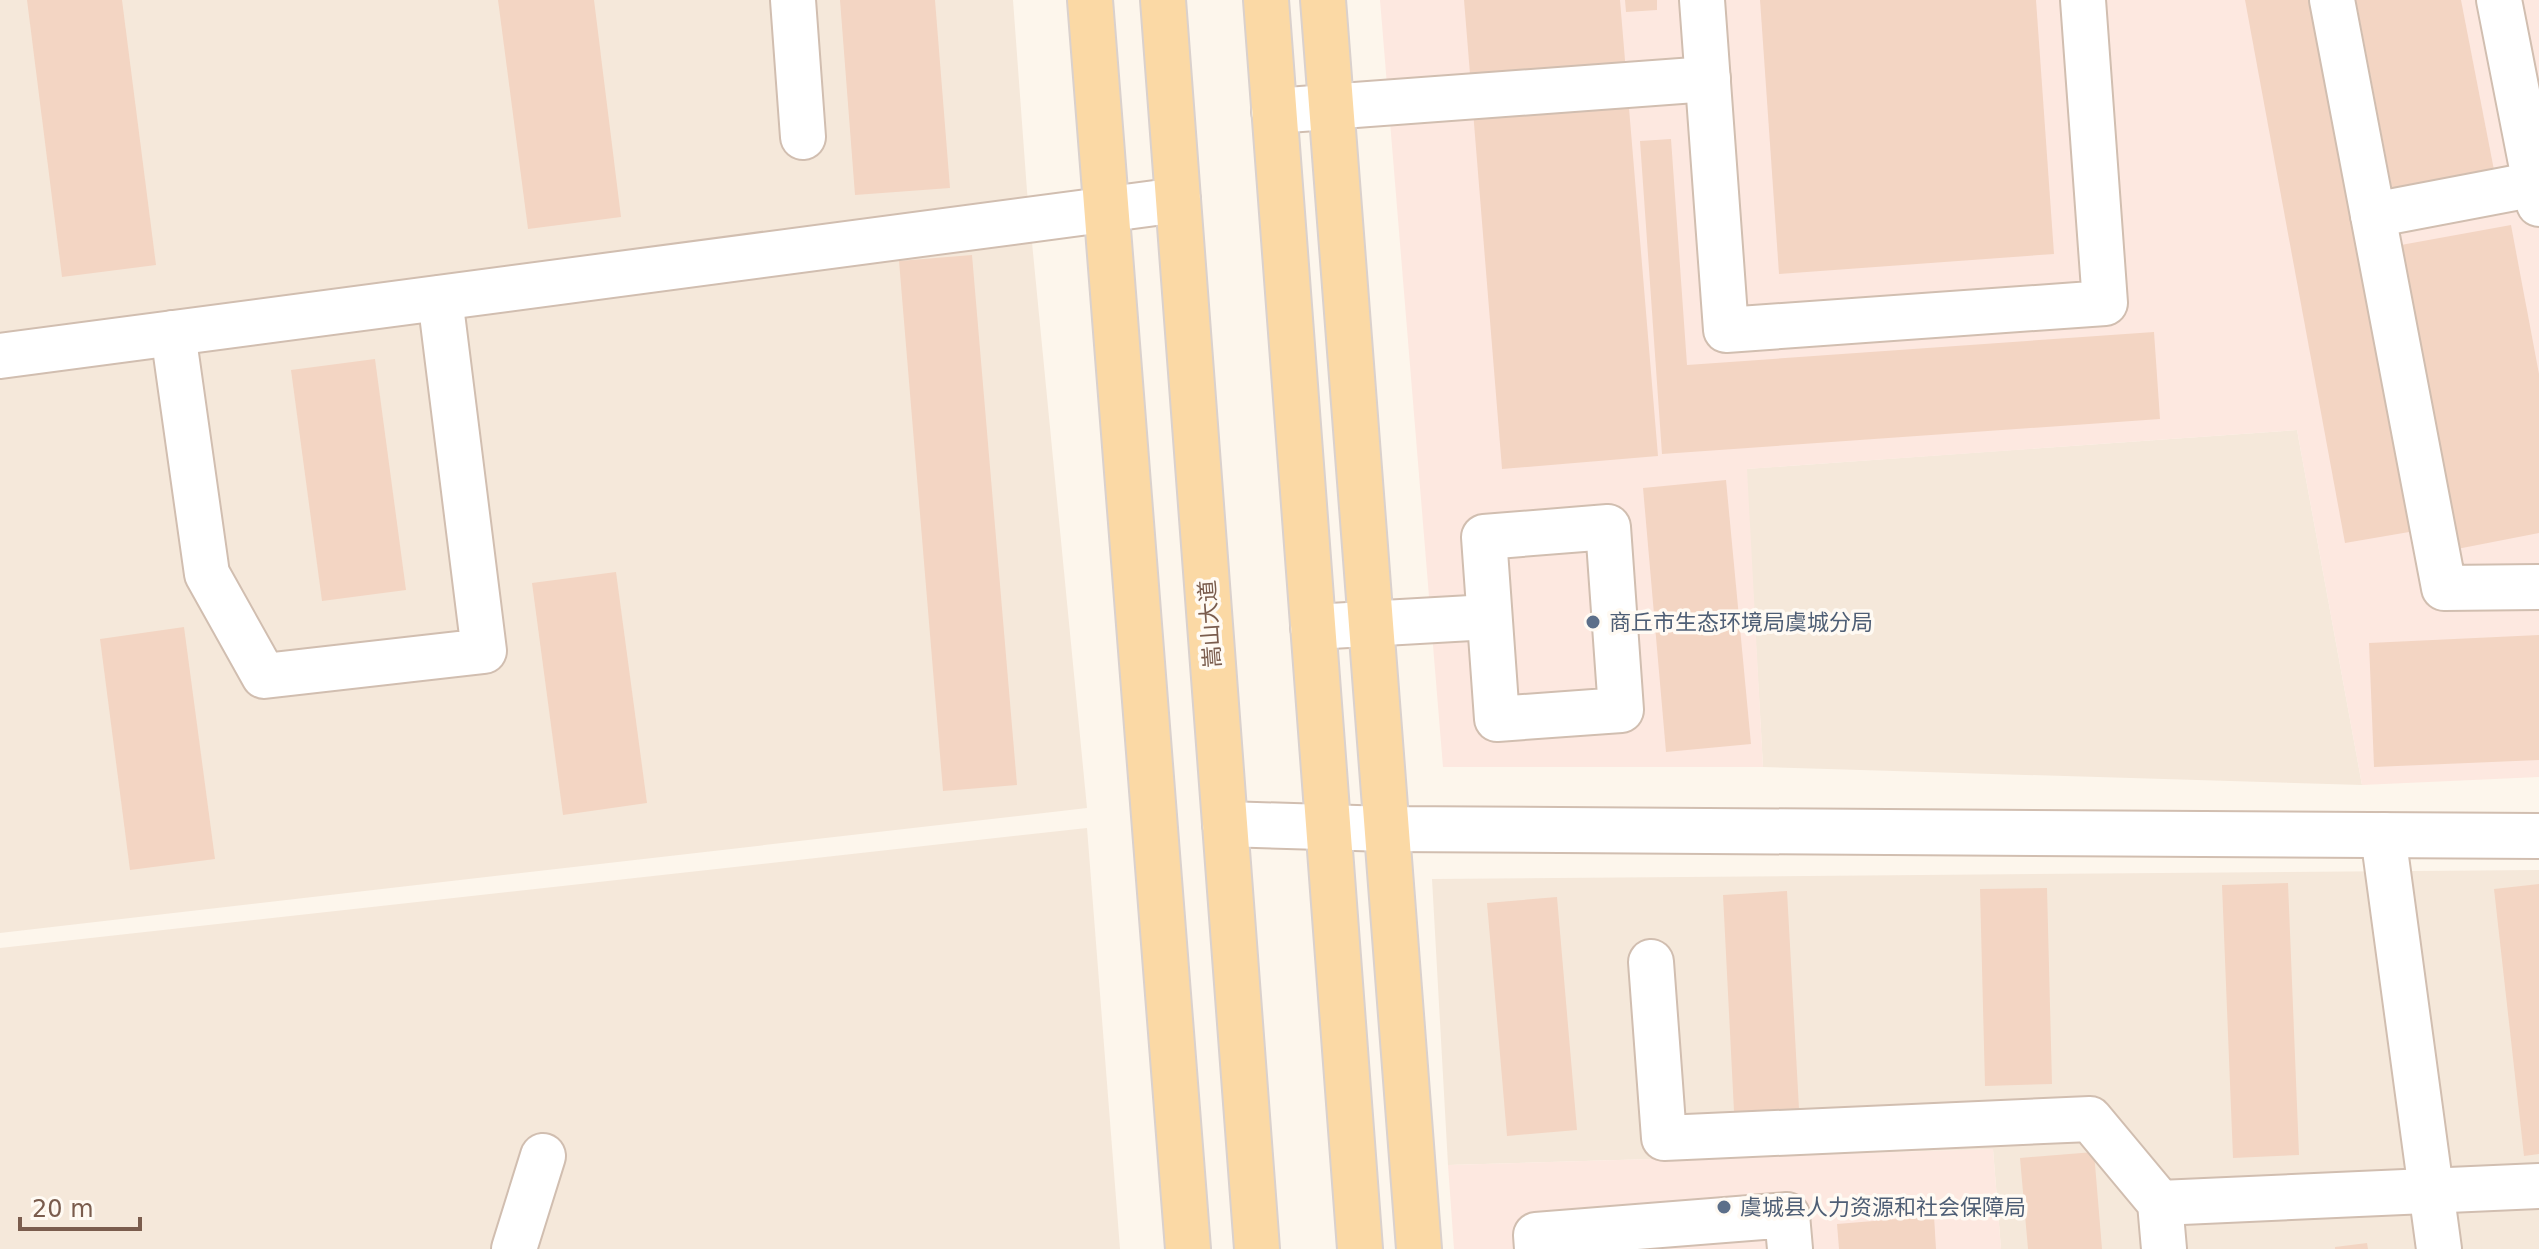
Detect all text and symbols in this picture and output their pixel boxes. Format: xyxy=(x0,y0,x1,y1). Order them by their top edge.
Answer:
street label: 嵩山大道 xyxy=(1194,579,1226,669)
place label: 商丘市生态环境局虞城分局 xyxy=(1609,610,1873,635)
marker: 商丘市生态环境局虞城分局 xyxy=(1584,613,1602,631)
scale bar xyxy=(20,1181,140,1231)
text: 20 m xyxy=(32,1195,94,1223)
place label: 虞城县人力资源和社会保障局 xyxy=(1740,1195,2026,1220)
marker: 虞城县人力资源和社会保障局 xyxy=(1715,1198,1733,1216)

